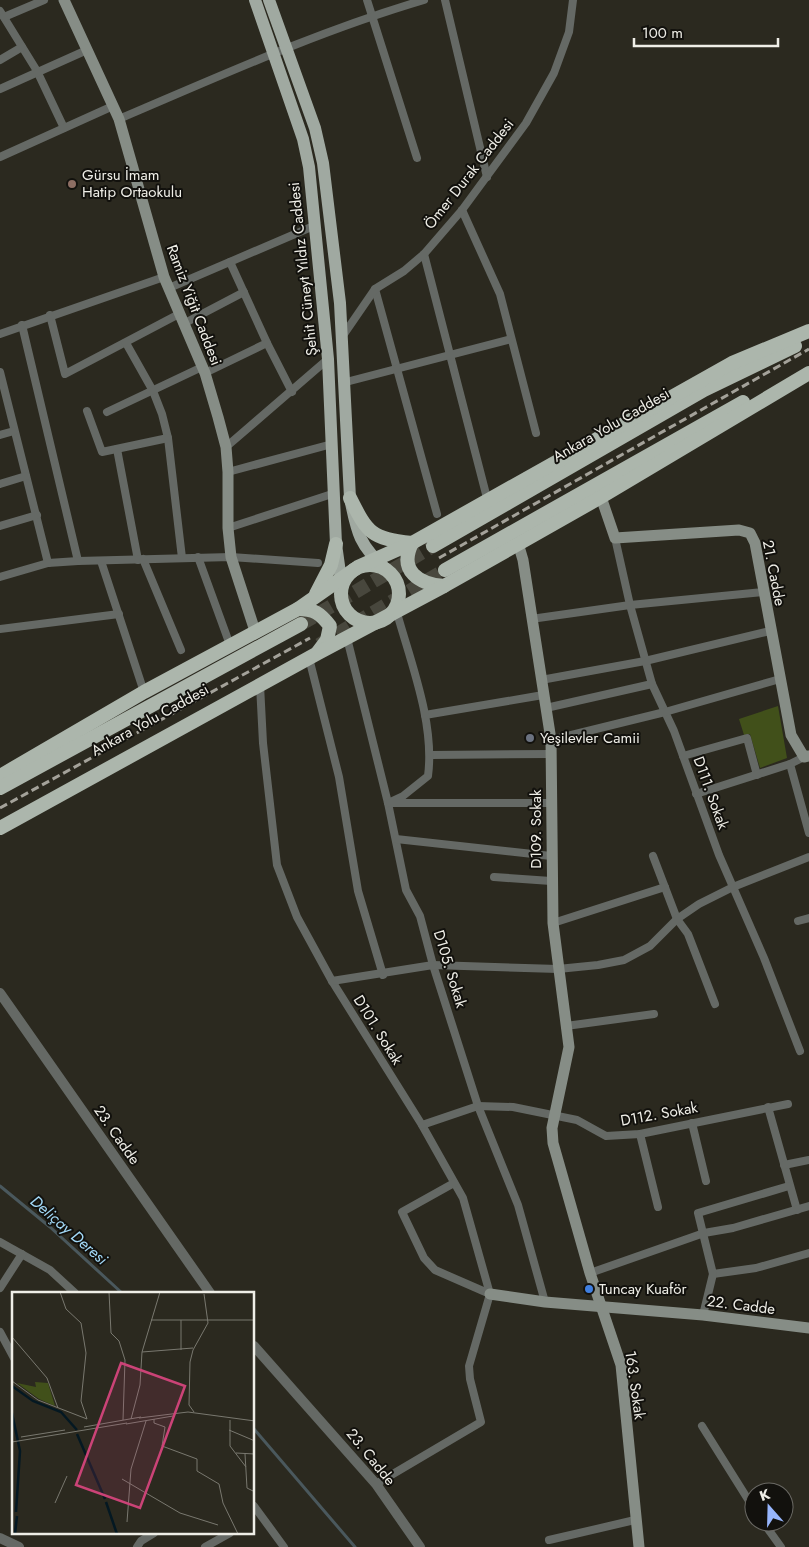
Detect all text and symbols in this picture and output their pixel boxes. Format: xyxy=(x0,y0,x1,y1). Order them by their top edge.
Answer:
scale bar xyxy=(634,15,778,47)
text: 100 m xyxy=(642,22,683,44)
street label: Ömer Durak Caddesi xyxy=(419,114,519,234)
place label: Gürsu İmam Hatip Ortaokulu xyxy=(82,164,182,203)
marker: Gürsu İmam Hatip Ortaokulu xyxy=(66,178,78,190)
street label: Şehit Cüneyt Yıldız Caddesi xyxy=(283,181,323,357)
street label: Ramiz Yiğit Caddesi xyxy=(161,241,227,369)
street label: Ankara Yolu Caddesi xyxy=(548,383,674,467)
street label: 21. Cadde xyxy=(757,538,791,608)
street label: Ankara Yolu Caddesi xyxy=(87,678,213,762)
place label: Yeşilevler Camii xyxy=(540,727,640,749)
marker: Yeşilevler Camii xyxy=(524,732,536,744)
street label: D111. Sokak xyxy=(688,753,735,833)
street label: D109. Sokak xyxy=(525,789,547,869)
street label: D105. Sokak xyxy=(428,927,472,1011)
street label: D101. Sokak xyxy=(348,991,408,1069)
street label: D112. Sokak xyxy=(619,1096,700,1132)
street label: 23. Cadde xyxy=(89,1101,146,1169)
water label: Deliçay Deresi xyxy=(25,1190,113,1271)
place label: Tuncay Kuaför xyxy=(599,1278,688,1300)
marker: Tuncay Kuaför xyxy=(583,1283,595,1295)
street label: 22. Cadde xyxy=(706,1290,777,1320)
inset map xyxy=(12,1292,255,1534)
street label: 163. Sokak xyxy=(619,1349,651,1421)
street label: 23. Cadde xyxy=(341,1424,401,1490)
north arrow xyxy=(744,1482,794,1532)
text: K xyxy=(757,1484,773,1506)

